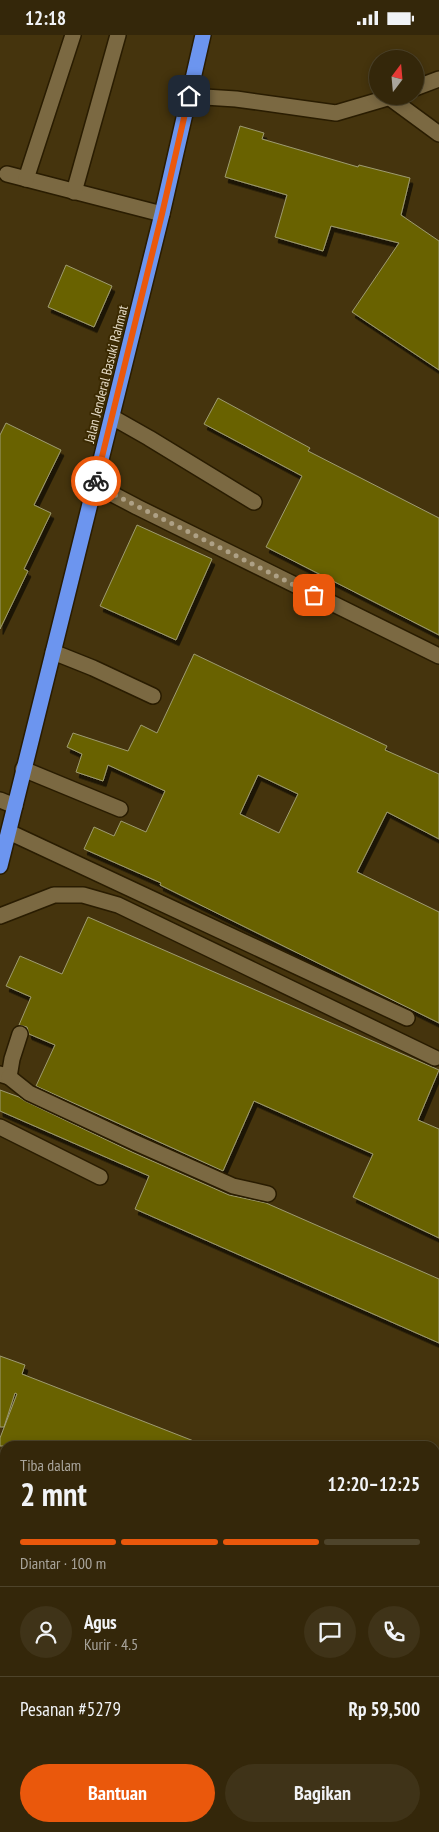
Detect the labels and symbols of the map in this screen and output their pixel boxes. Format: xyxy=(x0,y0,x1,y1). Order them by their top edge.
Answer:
north arrow xyxy=(369,50,424,105)
pin xyxy=(168,75,210,117)
street label: Jalan Jenderal Basuki Rahmat xyxy=(80,303,132,446)
courier xyxy=(71,456,121,506)
pin xyxy=(293,574,335,616)

